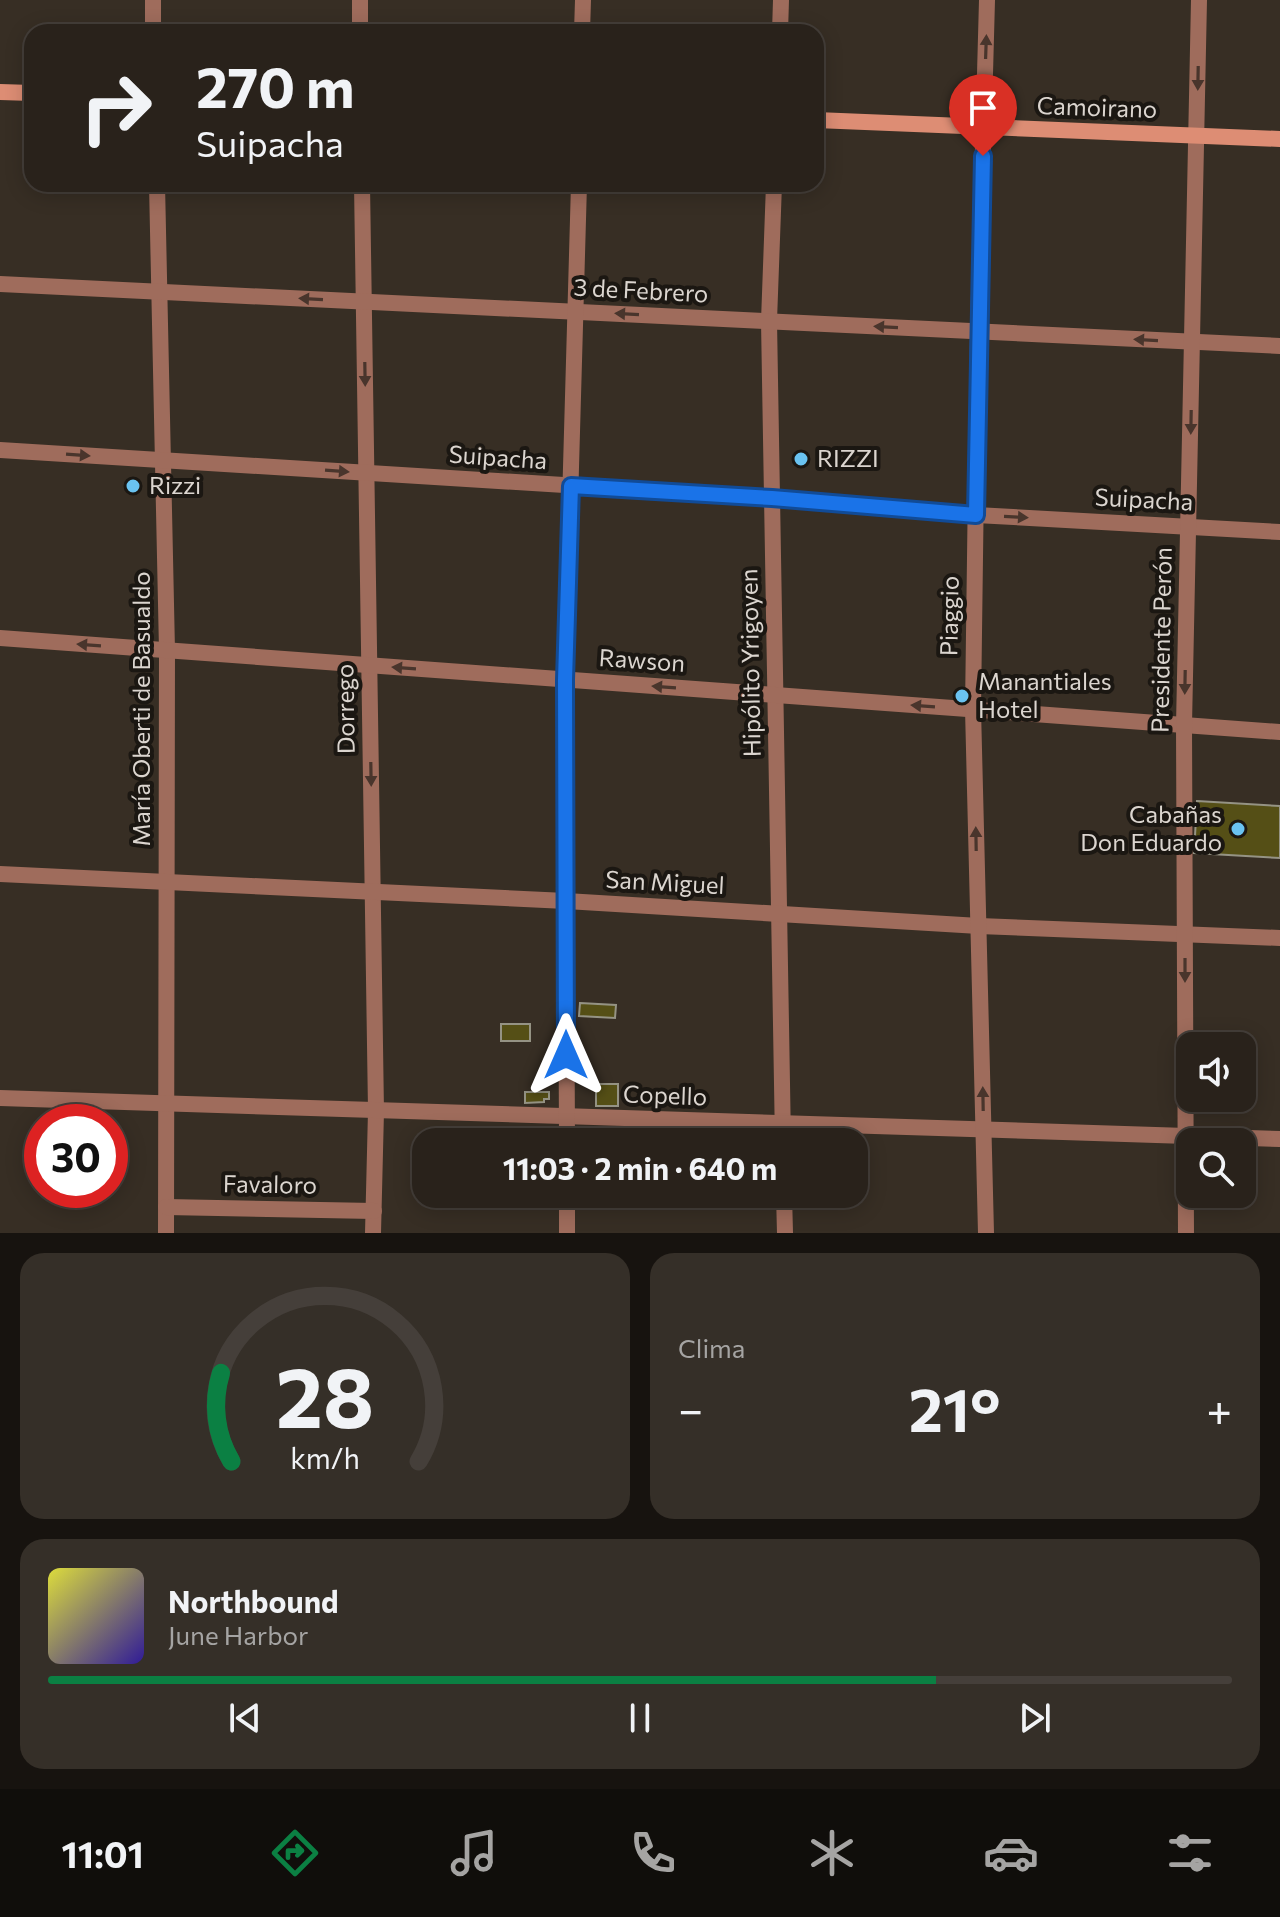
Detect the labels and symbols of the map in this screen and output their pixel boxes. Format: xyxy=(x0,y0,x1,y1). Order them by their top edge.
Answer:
one-way arrow xyxy=(979,34,992,59)
one-way arrow xyxy=(1192,66,1204,91)
pin xyxy=(949,74,1017,156)
street label: Camoirano xyxy=(1036,90,1158,123)
street label: 3 de Febrero xyxy=(573,271,709,308)
one-way arrow xyxy=(298,292,323,305)
one-way arrow xyxy=(614,308,639,321)
one-way arrow xyxy=(873,320,898,333)
one-way arrow xyxy=(1133,333,1158,346)
one-way arrow xyxy=(359,362,371,387)
one-way arrow xyxy=(1185,410,1197,435)
street label: Suipacha xyxy=(448,439,548,474)
place label: RIZZI xyxy=(817,443,879,472)
one-way arrow xyxy=(66,449,91,462)
marker: RIZZI xyxy=(792,450,810,468)
one-way arrow xyxy=(325,465,350,478)
place label: Rizzi xyxy=(149,470,201,499)
marker: Rizzi xyxy=(124,477,142,495)
street label: Suipacha xyxy=(1094,481,1194,516)
one-way arrow xyxy=(1004,511,1029,524)
street label: Presidente Perón xyxy=(1144,547,1177,733)
street label: Hipólito Yrigoyen xyxy=(733,569,766,758)
street label: María Oberti de Basualdo xyxy=(126,571,155,847)
street label: Piaggio xyxy=(933,576,964,656)
one-way arrow xyxy=(76,638,101,651)
street label: Rawson xyxy=(598,642,686,677)
one-way arrow xyxy=(391,661,416,674)
street label: Dorrego xyxy=(329,664,360,755)
place label: Manantiales Hotel xyxy=(978,666,1112,723)
one-way arrow xyxy=(1178,670,1191,695)
one-way arrow xyxy=(651,680,676,693)
marker: Manantiales Hotel xyxy=(953,687,971,705)
one-way arrow xyxy=(910,699,935,712)
one-way arrow xyxy=(365,762,377,787)
place label: Cabañas Don Eduardo xyxy=(1080,799,1222,856)
marker: Cabañas Don Eduardo xyxy=(1229,820,1247,838)
one-way arrow xyxy=(970,826,983,851)
street label: San Miguel xyxy=(605,864,725,899)
one-way arrow xyxy=(1179,958,1191,983)
position arrow xyxy=(524,1013,608,1097)
street label: Copello xyxy=(622,1079,708,1110)
one-way arrow xyxy=(976,1086,989,1111)
speed limit sign: 30 xyxy=(24,1104,128,1208)
street label: Favaloro xyxy=(223,1168,317,1199)

